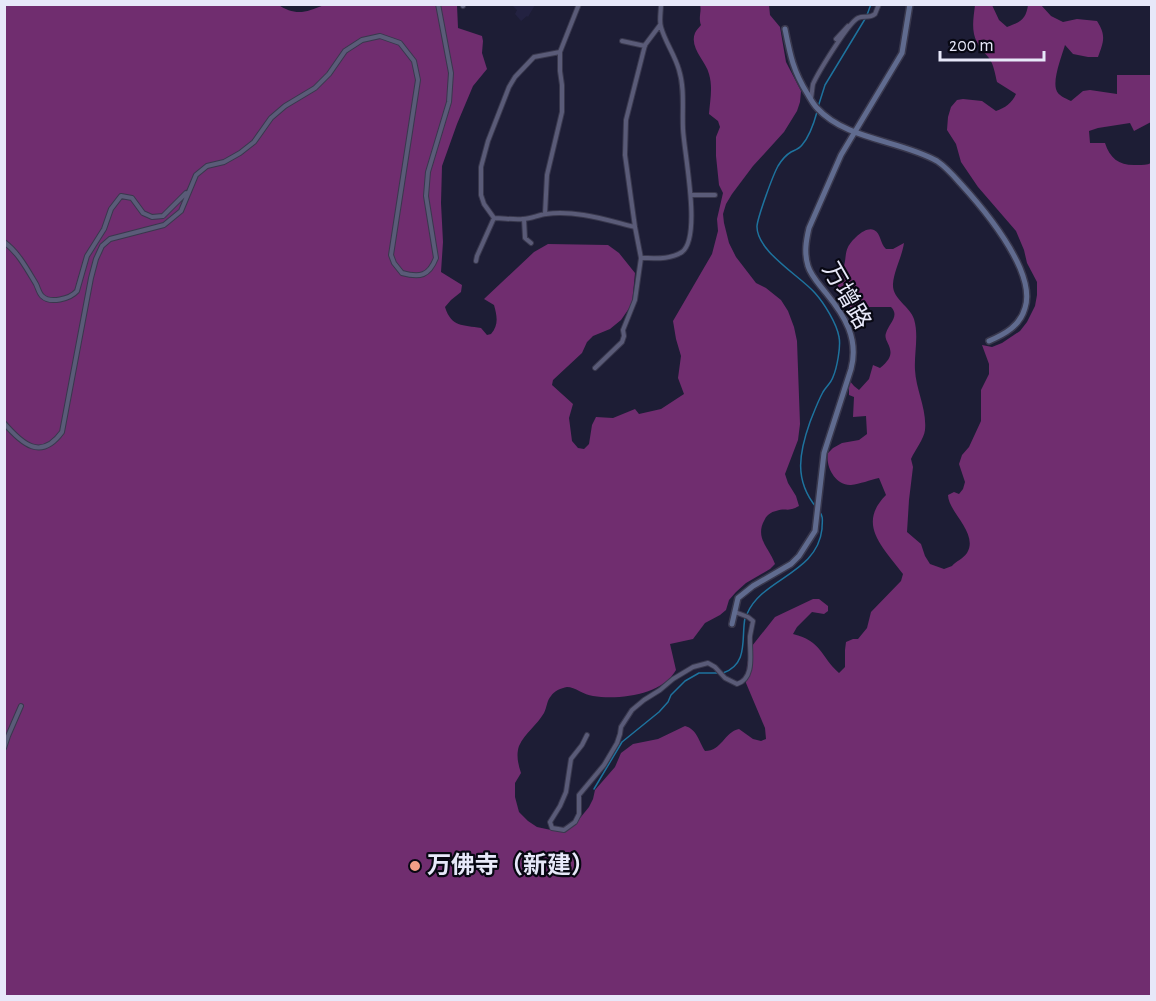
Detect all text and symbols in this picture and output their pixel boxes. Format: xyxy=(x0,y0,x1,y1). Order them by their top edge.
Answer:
scale bar xyxy=(940,24,1044,62)
text: 200 m xyxy=(949,37,994,55)
street label: 万增路 xyxy=(818,258,876,333)
place label: 万佛寺（新建） xyxy=(427,852,595,878)
marker: 万佛寺（新建） xyxy=(408,859,422,873)

